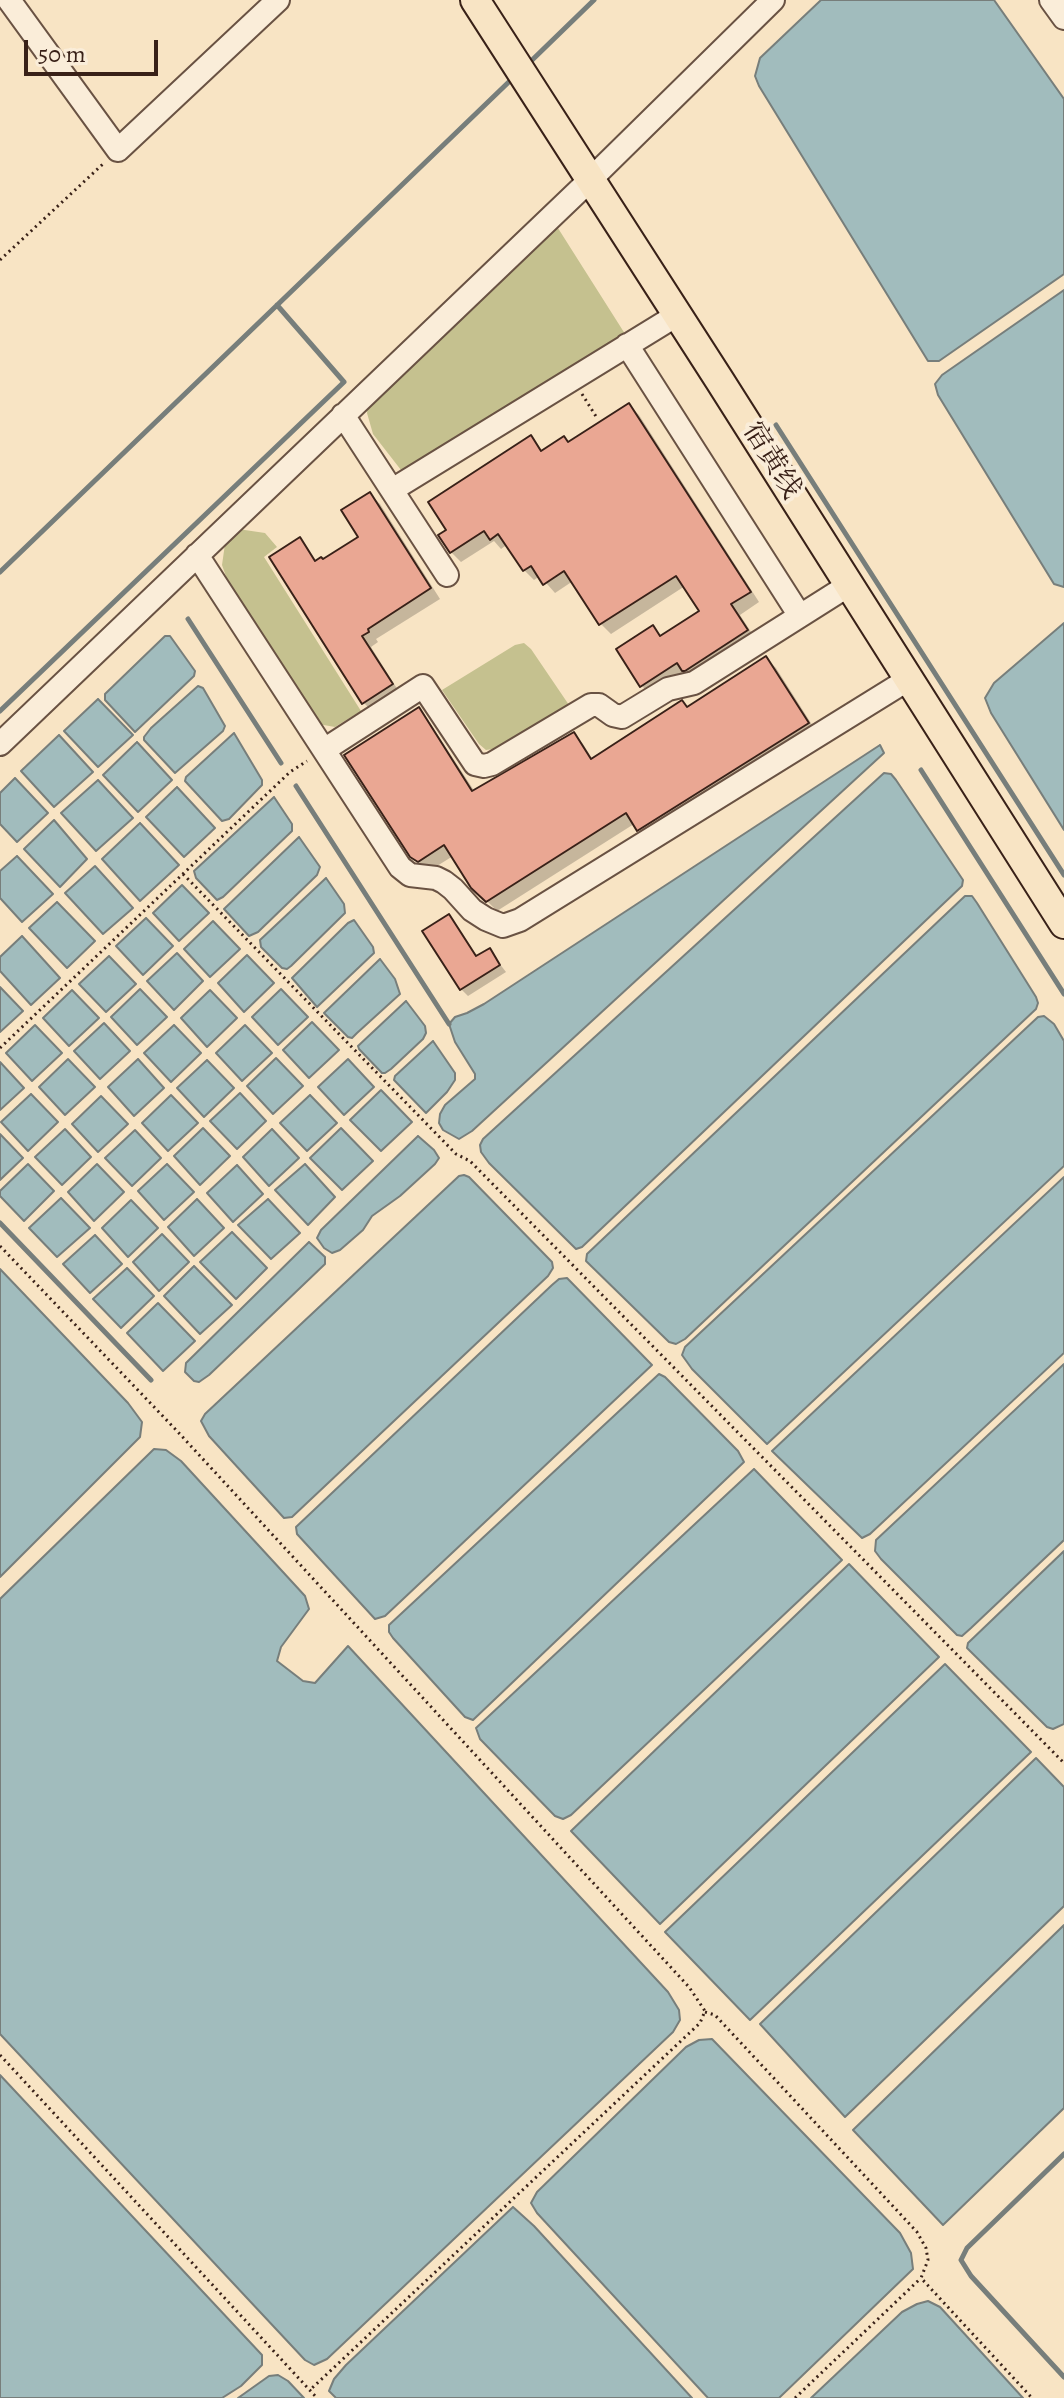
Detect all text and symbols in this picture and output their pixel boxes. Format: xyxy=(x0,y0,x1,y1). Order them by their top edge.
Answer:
scale bar xyxy=(28,24,162,74)
text: 50 m xyxy=(38,38,86,70)
street label: 宿黄线 xyxy=(734,416,808,506)

